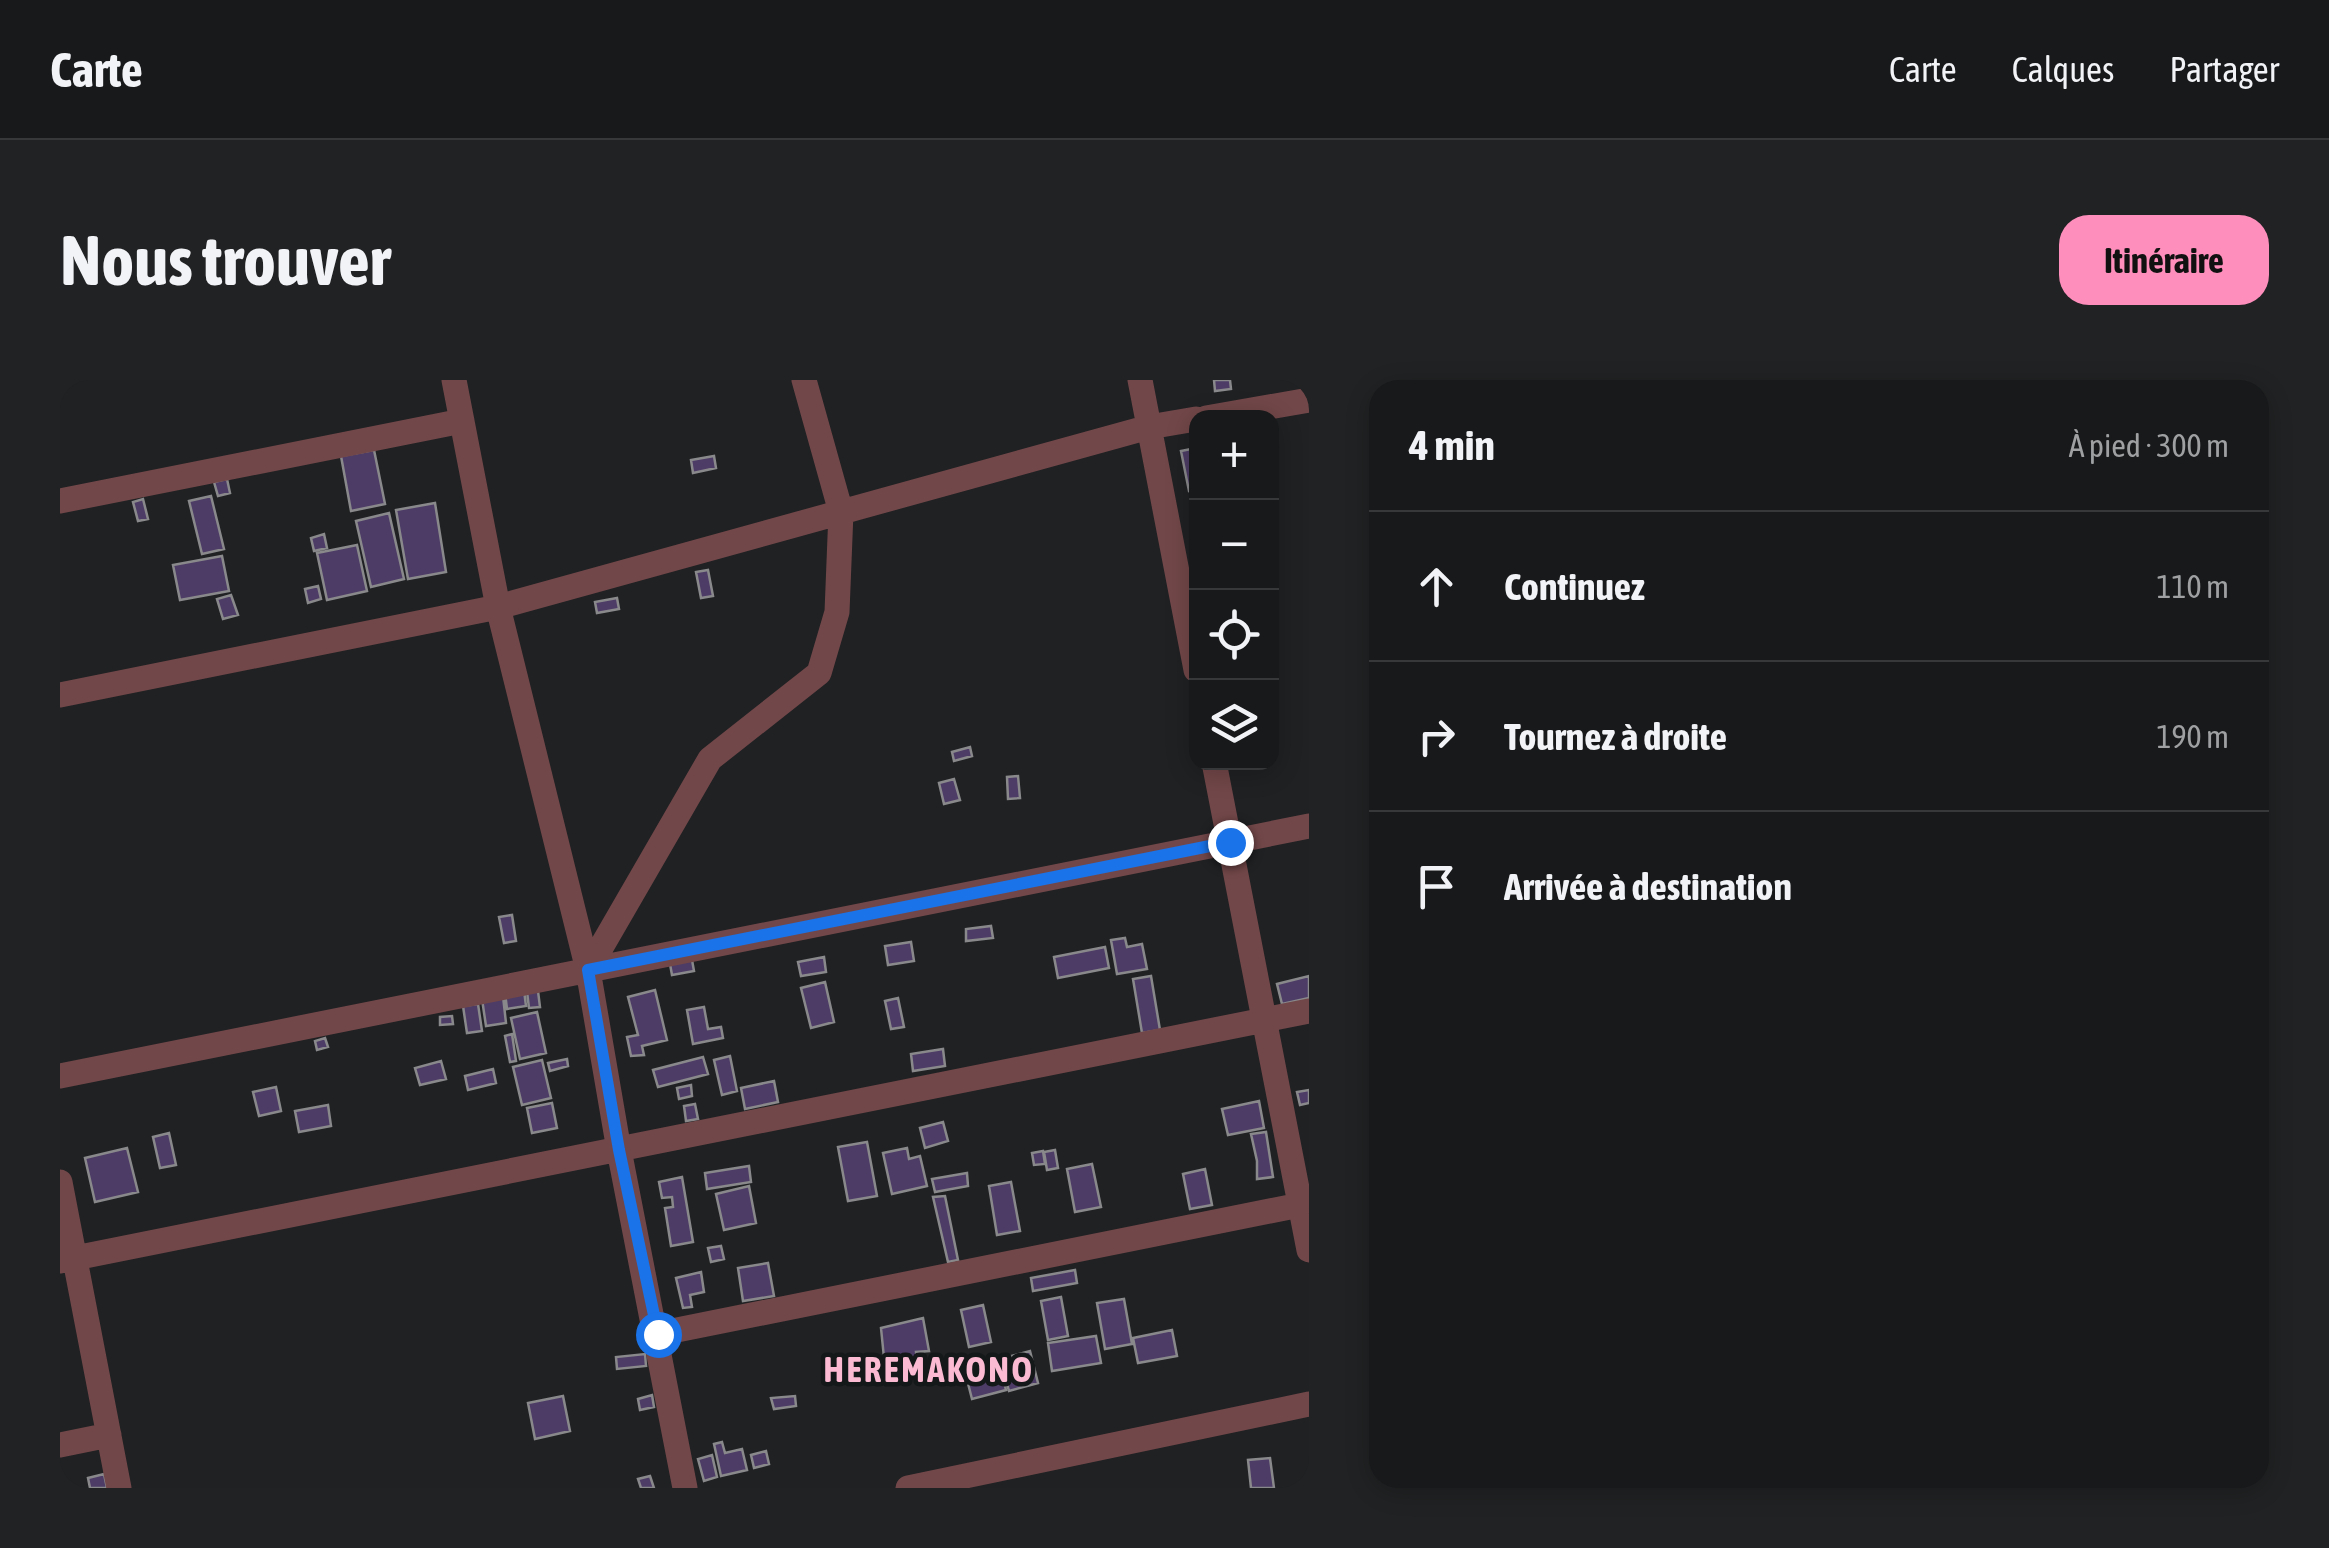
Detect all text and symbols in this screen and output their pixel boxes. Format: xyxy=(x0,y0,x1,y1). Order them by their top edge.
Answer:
text: Carte xyxy=(50,42,143,97)
text: Carte xyxy=(1889,49,1957,89)
text: Calques xyxy=(2012,49,2114,89)
text: Partager xyxy=(2169,49,2279,89)
button: Itinéraire xyxy=(2059,215,2269,305)
text: Nous trouver xyxy=(60,220,390,300)
map controls xyxy=(1189,410,1279,770)
button: + xyxy=(1189,410,1279,500)
text: 4 min xyxy=(1409,421,1495,469)
text: À pied · 300 m xyxy=(2069,427,2229,464)
button: − xyxy=(1189,500,1279,590)
icon: ahead xyxy=(1409,559,1464,614)
text: Continuez xyxy=(1504,565,1645,608)
text: 110 m xyxy=(2156,568,2229,605)
button: locate xyxy=(1189,590,1279,680)
button: layers xyxy=(1189,680,1279,770)
icon: right xyxy=(1409,709,1464,764)
text: Tournez à droite xyxy=(1504,715,1727,758)
text: 190 m xyxy=(2156,718,2229,755)
route end xyxy=(1208,820,1254,866)
icon: arrive xyxy=(1409,859,1464,914)
text: Arrivée à destination xyxy=(1504,865,1792,908)
route start xyxy=(636,1312,682,1358)
district label: HEREMAKONO xyxy=(824,1349,1034,1389)

